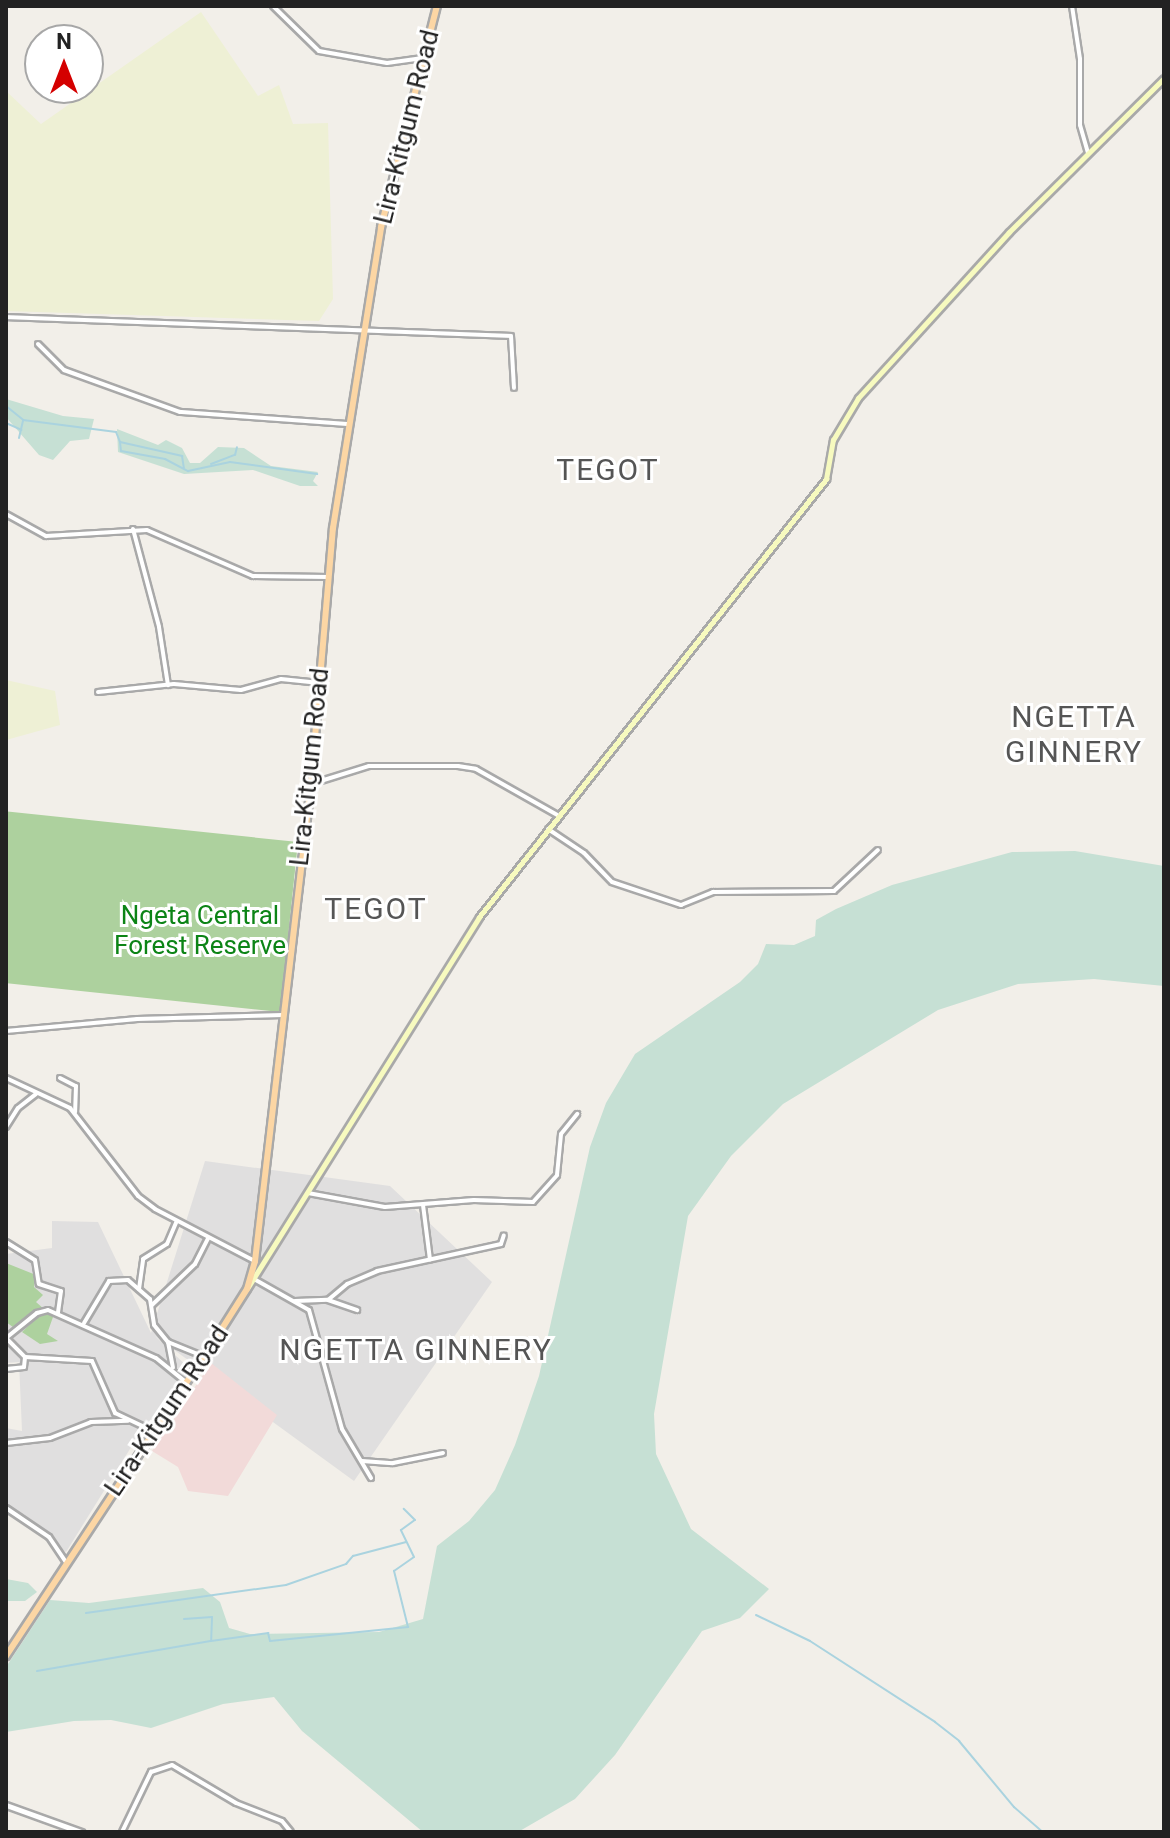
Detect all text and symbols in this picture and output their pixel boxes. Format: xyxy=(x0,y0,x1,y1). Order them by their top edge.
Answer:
north arrow xyxy=(24,24,104,104)
street label: Lira-Kitgum Road xyxy=(368,27,446,227)
text: N xyxy=(56,29,72,54)
district label: TEGOT xyxy=(556,452,660,488)
street label: Lira-Kitgum Road xyxy=(284,666,336,868)
district label: NGETTA GINNERY xyxy=(1005,699,1143,770)
district label: TEGOT xyxy=(324,891,428,927)
park label: Ngeta Central Forest Reserve xyxy=(114,900,286,962)
street label: Lira-Kitgum Road xyxy=(98,1320,236,1502)
district label: NGETTA GINNERY xyxy=(279,1332,553,1368)

